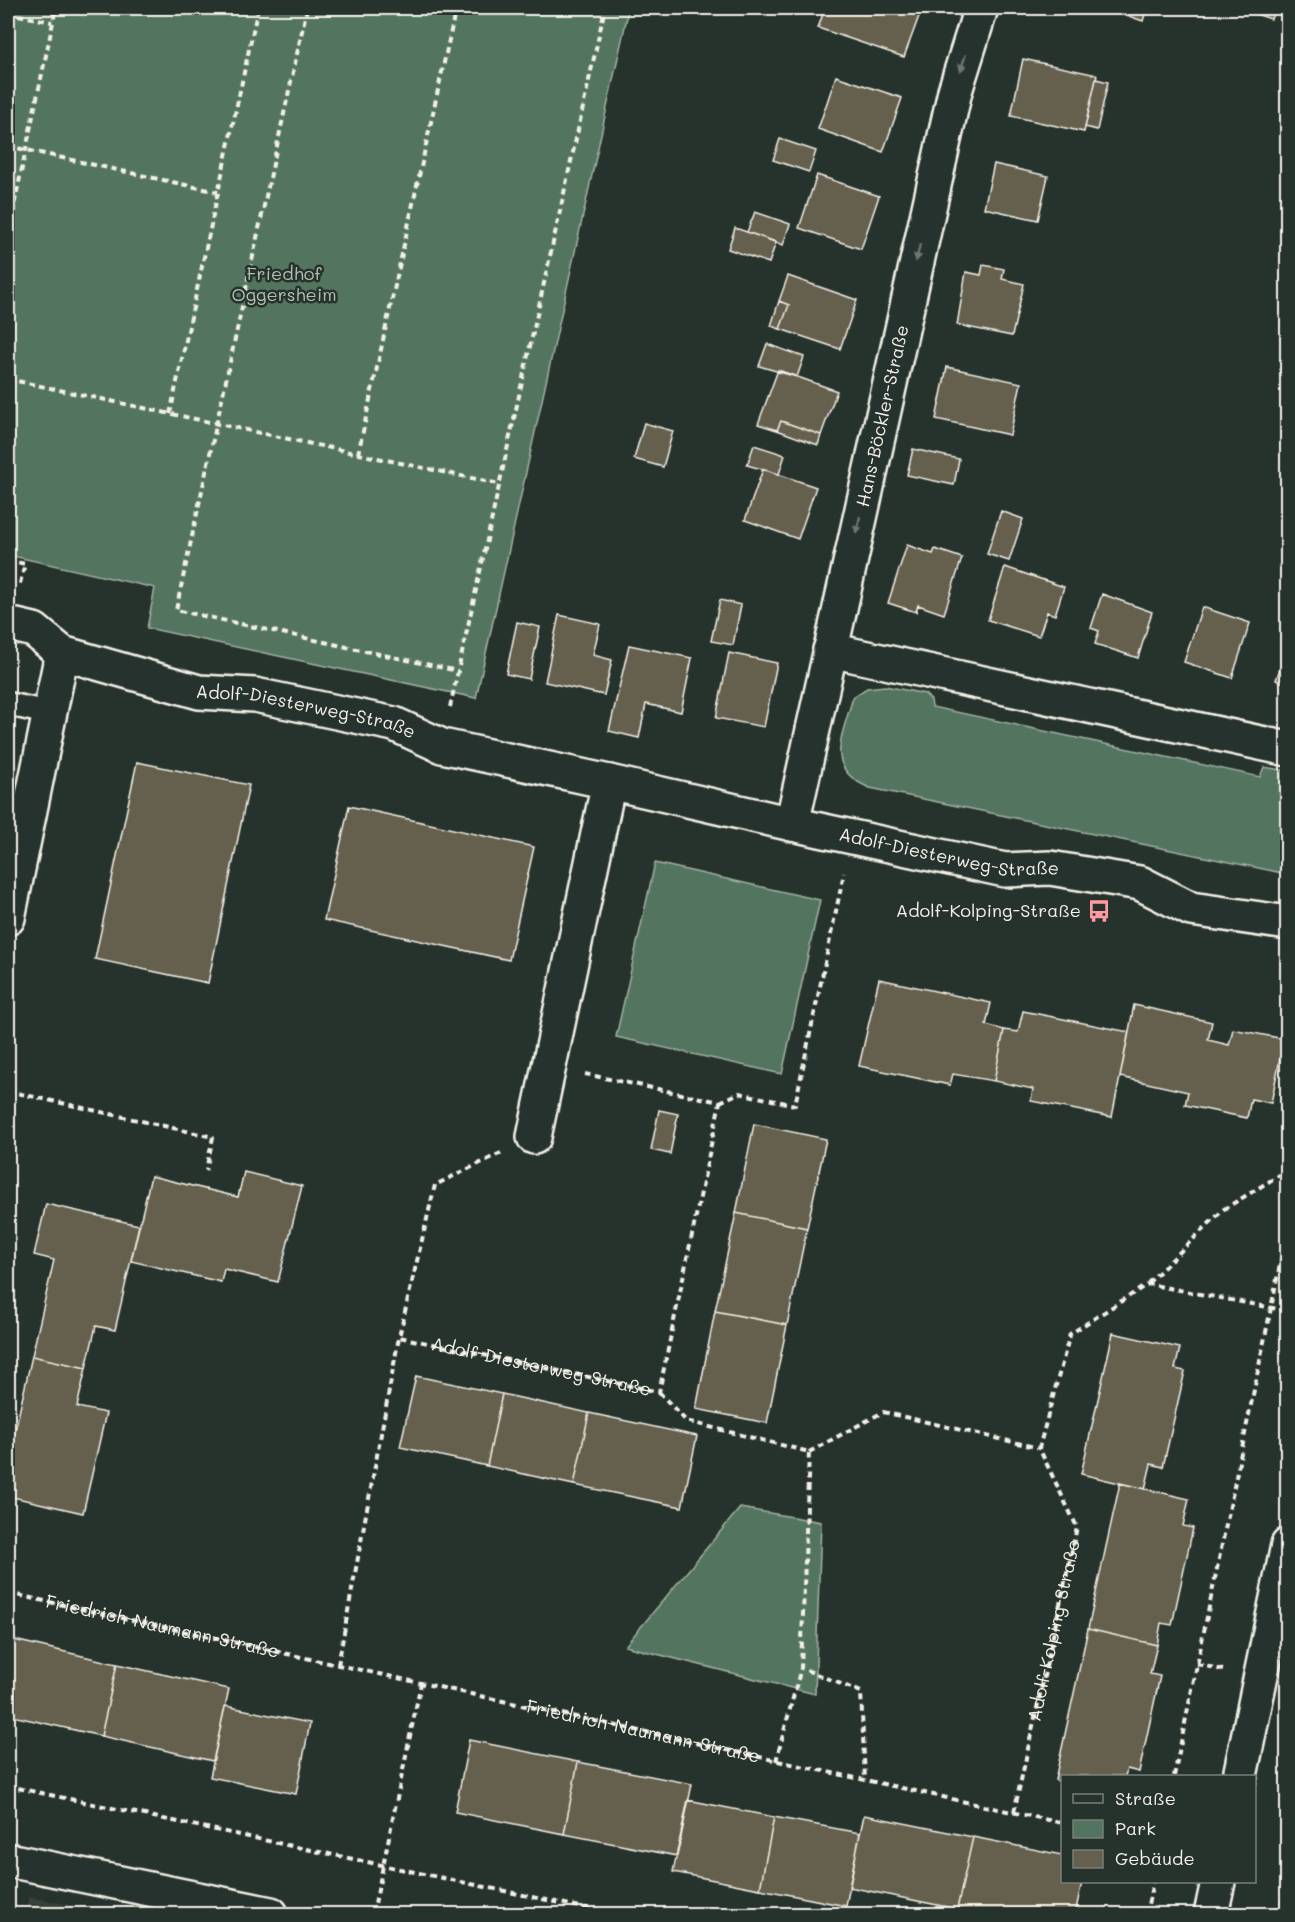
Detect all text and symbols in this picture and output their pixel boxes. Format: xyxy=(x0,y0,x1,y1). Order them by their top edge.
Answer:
one-way arrow xyxy=(958,54,968,72)
one-way arrow xyxy=(913,244,923,262)
park label: Friedhof Oggersheim xyxy=(231,261,337,306)
street label: Hans-Böckler-Straße xyxy=(850,323,914,509)
one-way arrow xyxy=(852,516,862,534)
street label: Adolf-Diesterweg-Straße xyxy=(195,679,420,743)
street label: Adolf-Diesterweg-Straße xyxy=(837,821,1061,881)
place label: Adolf-Kolping-Straße xyxy=(896,898,1081,922)
bus stop icon: Adolf-Kolping-Straße xyxy=(1086,898,1112,924)
street label: Adolf-Diesterweg-Straße xyxy=(430,1331,653,1401)
street label: Adolf-Kolping-Straße xyxy=(1021,1537,1085,1723)
street label: Friedrich-Naumann-Straße xyxy=(43,1589,282,1663)
street label: Friedrich-Naumann-Straße xyxy=(524,1693,762,1768)
legend xyxy=(1061,1775,1256,1883)
text: Straße xyxy=(1115,1786,1176,1810)
text: Park xyxy=(1115,1816,1156,1840)
text: Gebäude xyxy=(1115,1846,1195,1870)

